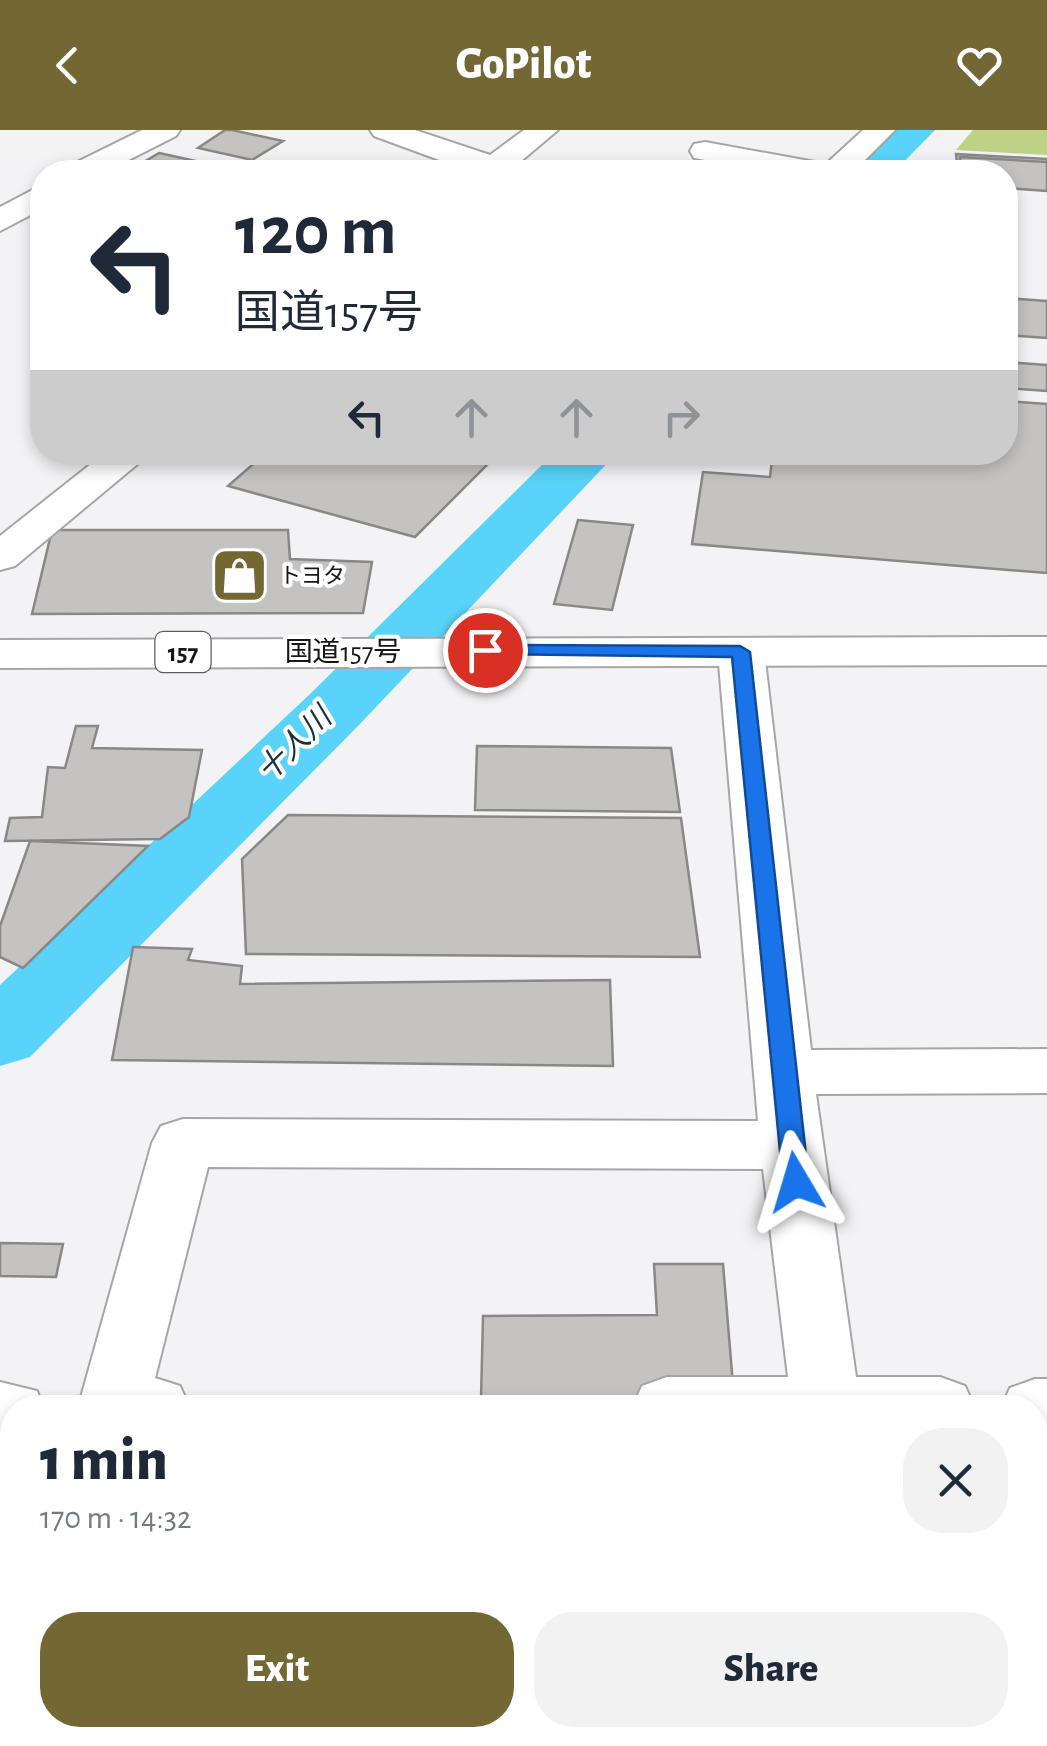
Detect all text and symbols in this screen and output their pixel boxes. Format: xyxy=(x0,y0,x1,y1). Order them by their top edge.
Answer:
icon: back xyxy=(40,38,95,93)
icon: heart xyxy=(952,38,1007,93)
text: GoPilot xyxy=(456,42,591,87)
text: 120 m xyxy=(235,197,397,267)
icon: left xyxy=(70,200,200,330)
text: 国道157号 xyxy=(235,291,423,336)
icon: left xyxy=(339,390,394,445)
icon: ahead xyxy=(444,390,499,445)
icon: ahead xyxy=(549,390,604,445)
icon: right xyxy=(654,390,709,445)
shop icon: トヨタ xyxy=(210,545,270,605)
place label: トヨタ xyxy=(279,565,345,587)
pin xyxy=(443,608,528,693)
icon: arrive xyxy=(458,623,513,678)
road number: 157 xyxy=(156,632,210,672)
street label: 国道157号 xyxy=(284,637,402,667)
water label: 十人川 xyxy=(251,699,339,787)
position arrow xyxy=(744,1130,848,1234)
button: close xyxy=(903,1428,1008,1533)
text: 1 min xyxy=(40,1431,168,1491)
text: 170 m · 14:32 xyxy=(40,1502,192,1534)
button: Exit xyxy=(40,1612,514,1727)
button: Share xyxy=(534,1612,1008,1727)

